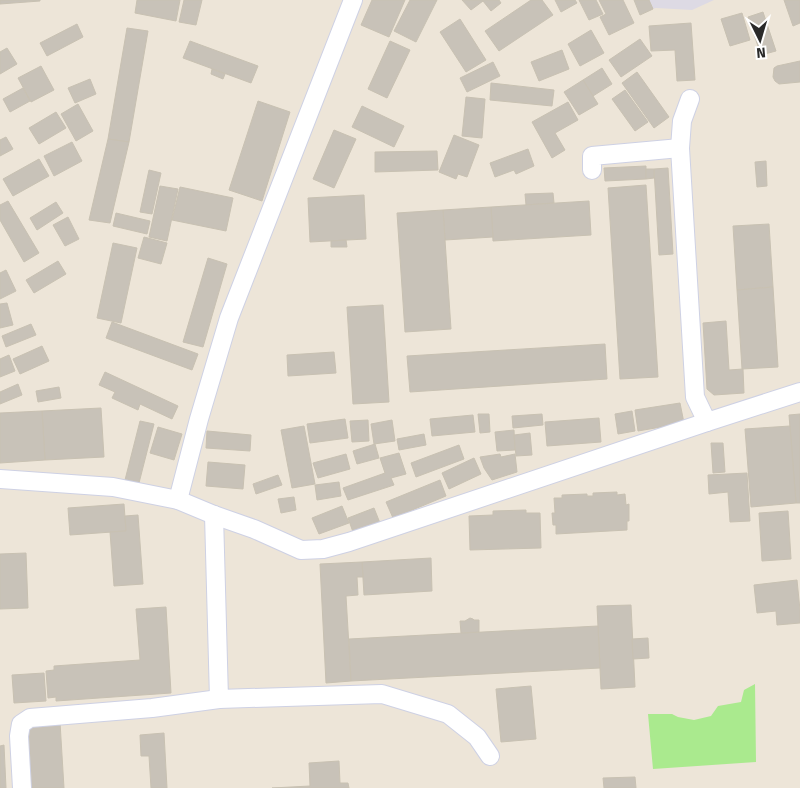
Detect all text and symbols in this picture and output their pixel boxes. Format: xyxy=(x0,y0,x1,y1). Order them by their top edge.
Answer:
north arrow xyxy=(735,15,785,65)
text: N xyxy=(756,44,766,61)

